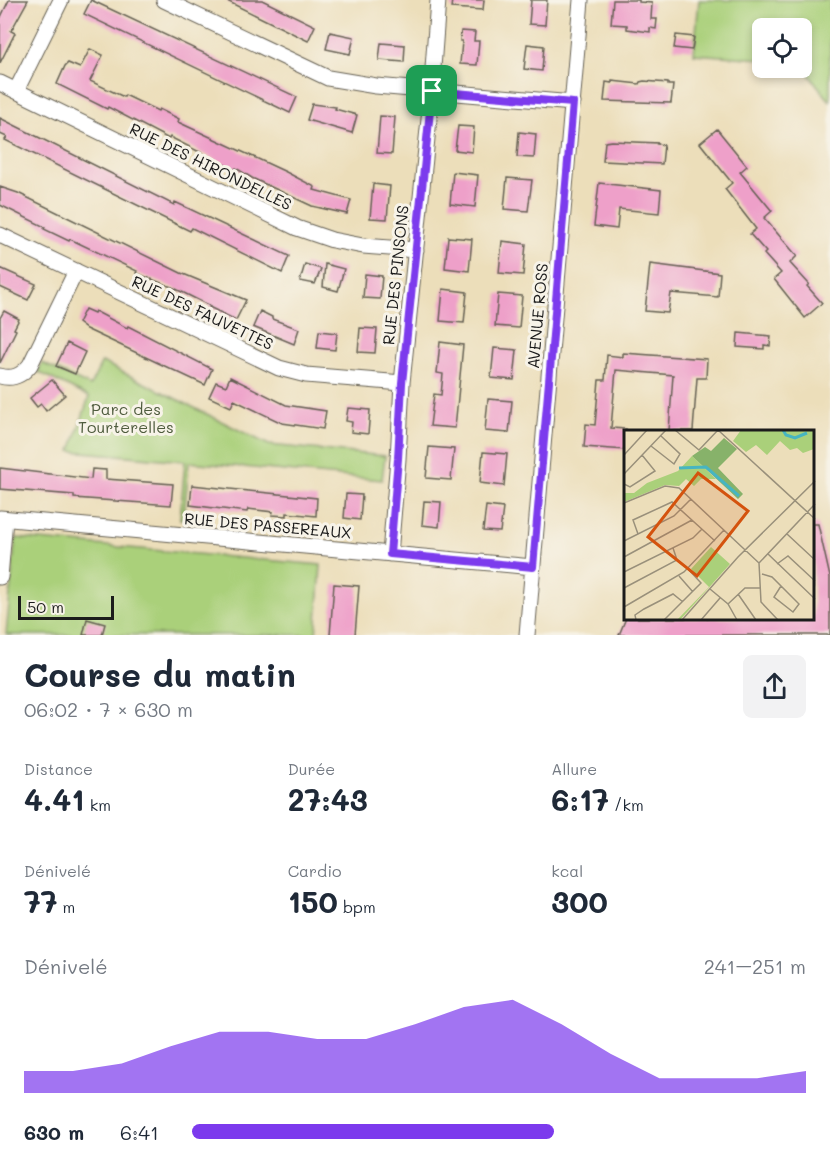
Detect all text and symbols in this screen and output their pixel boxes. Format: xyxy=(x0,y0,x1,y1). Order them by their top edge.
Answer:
map controls xyxy=(752,18,812,78)
button: locate xyxy=(752,18,812,78)
pin xyxy=(406,65,457,116)
icon: arrive xyxy=(415,74,448,107)
street label: RUE DES HIRONDELLES xyxy=(126,118,296,214)
street label: RUE DES PINSONS xyxy=(377,204,413,346)
street label: AVENUE ROSS xyxy=(522,262,552,370)
street label: RUE DES FAUVETTES xyxy=(129,270,277,354)
park label: Parc des Tourterelles xyxy=(78,398,174,437)
inset map xyxy=(624,430,815,620)
street label: RUE DES PASSEREAUX xyxy=(183,507,353,543)
scale bar xyxy=(18,593,114,620)
text: 50 m xyxy=(27,596,64,617)
text: Course du matin xyxy=(24,652,296,695)
button: share xyxy=(743,655,806,718)
text: 06:02 · 7 × 630 m xyxy=(24,696,193,722)
text: Distance xyxy=(24,758,93,779)
text: Durée xyxy=(288,758,335,779)
text: Allure xyxy=(551,758,597,779)
text: 4.41 xyxy=(24,779,85,819)
text: 27:43 xyxy=(288,779,368,819)
text: 6:17 xyxy=(551,779,609,819)
text: km xyxy=(85,794,111,815)
text: /km xyxy=(609,794,644,815)
text: Dénivelé xyxy=(24,860,91,881)
text: Cardio xyxy=(288,860,342,881)
text: kcal xyxy=(551,860,583,881)
text: 77 xyxy=(24,881,57,921)
text: 150 xyxy=(288,881,338,921)
text: 300 xyxy=(551,881,608,921)
text: m xyxy=(57,896,75,917)
text: bpm xyxy=(338,896,376,917)
text: Dénivelé xyxy=(24,953,108,979)
text: 241–251 m xyxy=(704,953,806,979)
text: 630 m xyxy=(24,1119,84,1145)
text: 6:41 xyxy=(120,1119,159,1145)

